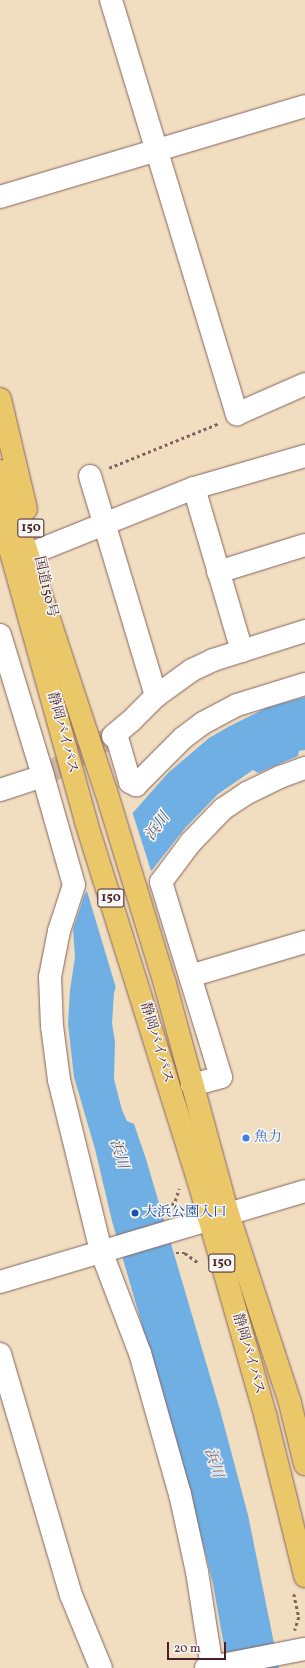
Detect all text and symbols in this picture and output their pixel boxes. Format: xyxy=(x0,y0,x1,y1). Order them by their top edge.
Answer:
road number: 150 xyxy=(17,517,45,539)
street label: 国道150号 xyxy=(30,555,60,619)
street label: 静岡バイパス xyxy=(43,690,81,776)
water label: 浜川 xyxy=(142,810,174,844)
road number: 150 xyxy=(97,887,125,909)
street label: 静岡バイパス xyxy=(136,1000,176,1086)
place label: 魚力 xyxy=(254,1130,282,1146)
marker: 魚力 xyxy=(241,1133,251,1143)
water label: 浜川 xyxy=(105,1137,131,1171)
place label: 大浜公園入口 xyxy=(143,1205,227,1221)
marker: 大浜公園入口 xyxy=(130,1208,140,1218)
road number: 150 xyxy=(208,1252,236,1274)
street label: 静岡バイパス xyxy=(228,1311,268,1397)
water label: 浜川 xyxy=(200,1446,226,1480)
scale bar xyxy=(169,1634,228,1660)
text: 20 m xyxy=(174,1641,201,1657)

